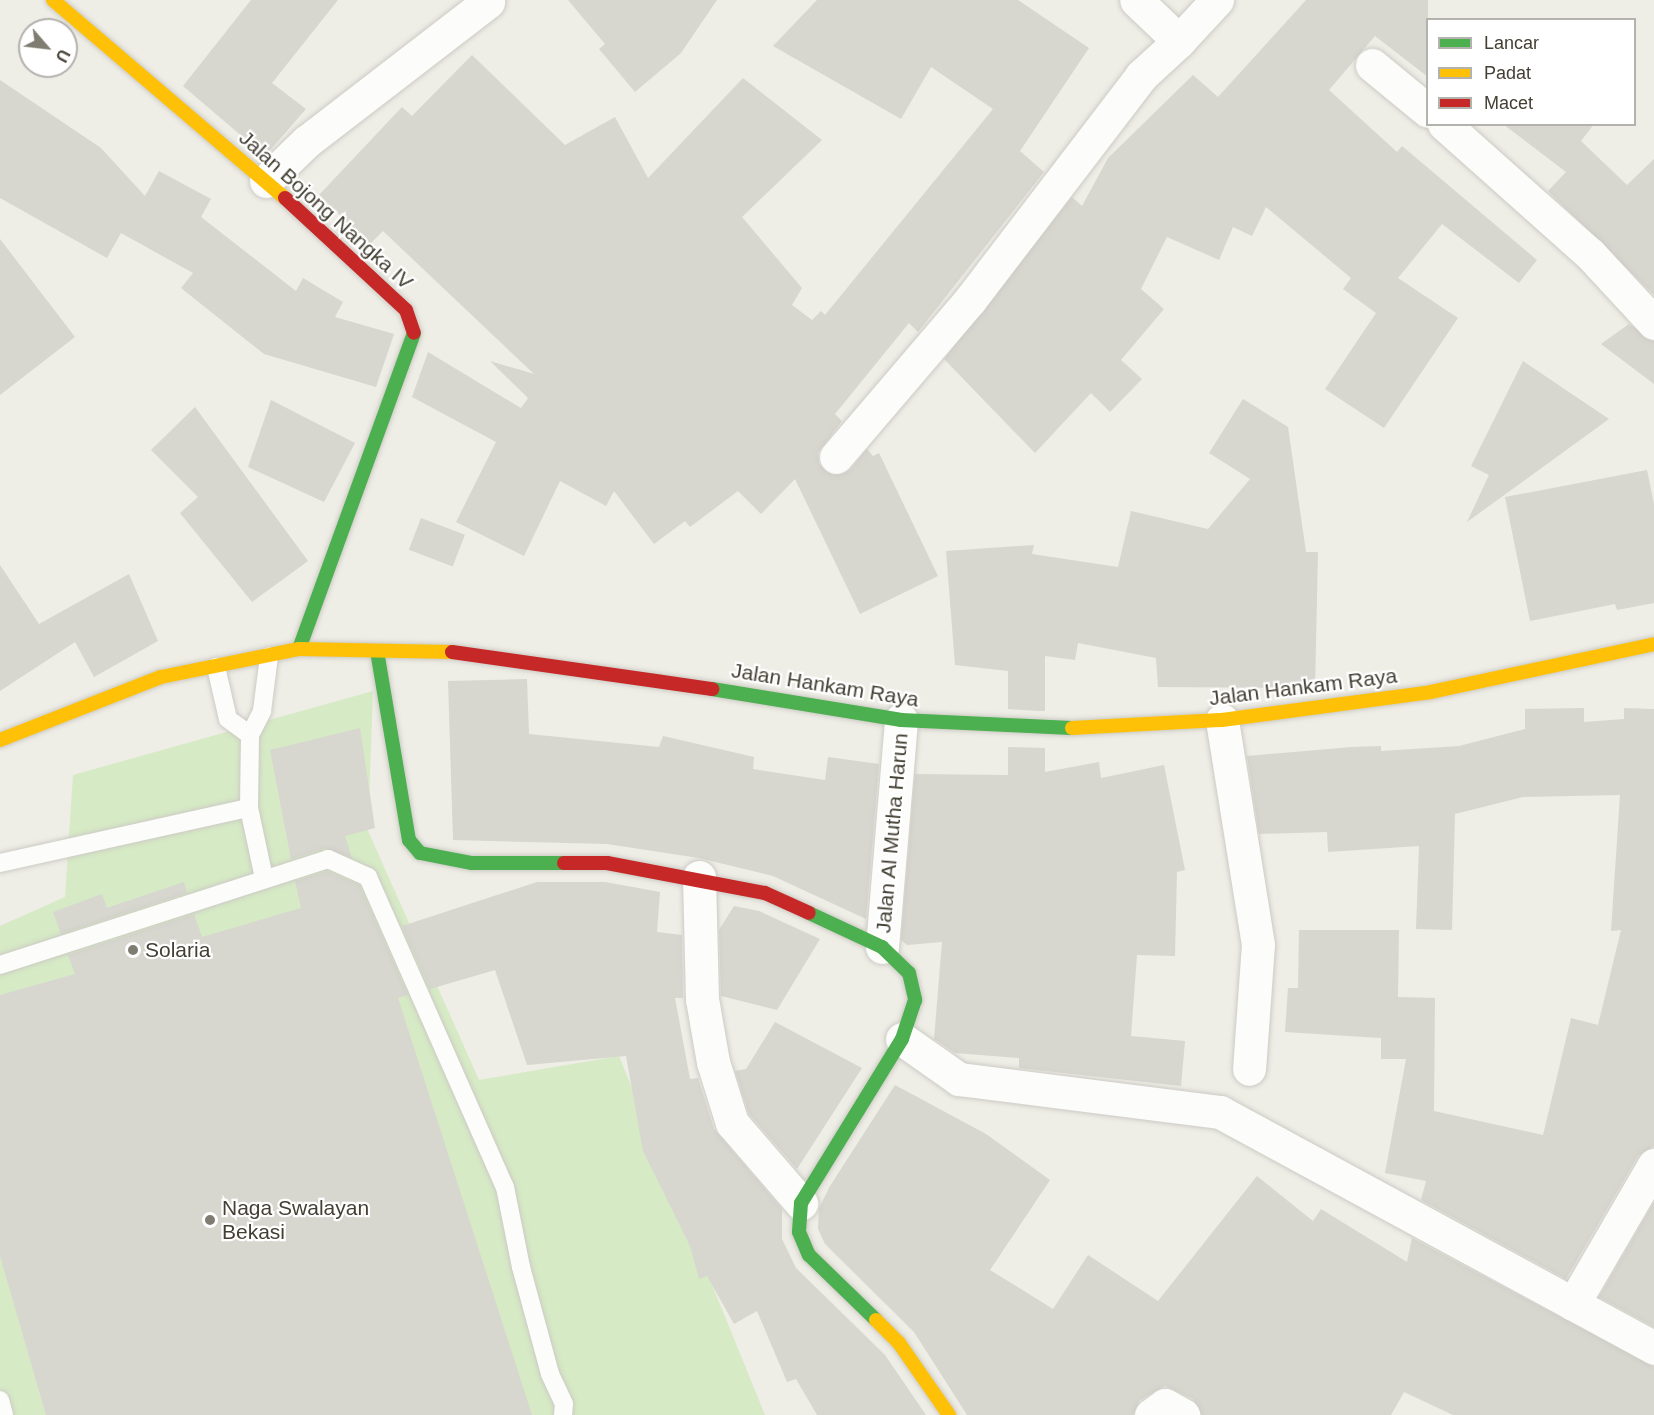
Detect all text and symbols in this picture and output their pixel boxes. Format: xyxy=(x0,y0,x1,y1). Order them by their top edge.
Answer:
north arrow xyxy=(18,18,78,78)
legend xyxy=(1426,18,1636,126)
text: Lancar xyxy=(1484,33,1539,53)
text: U xyxy=(52,47,73,65)
text: Padat xyxy=(1484,63,1531,83)
text: Macet xyxy=(1484,93,1533,113)
street label: Jalan Bojong Nangka IV xyxy=(234,125,418,295)
street label: Jalan Hankam Raya xyxy=(730,658,920,712)
street label: Jalan Hankam Raya xyxy=(1208,663,1398,711)
street label: Jalan Al Mutha Harun xyxy=(871,731,913,935)
place label: Solaria xyxy=(145,937,210,963)
marker: Solaria xyxy=(126,943,140,957)
place label: Naga Swalayan Bekasi xyxy=(222,1195,369,1245)
marker: Naga Swalayan Bekasi xyxy=(203,1213,217,1227)

